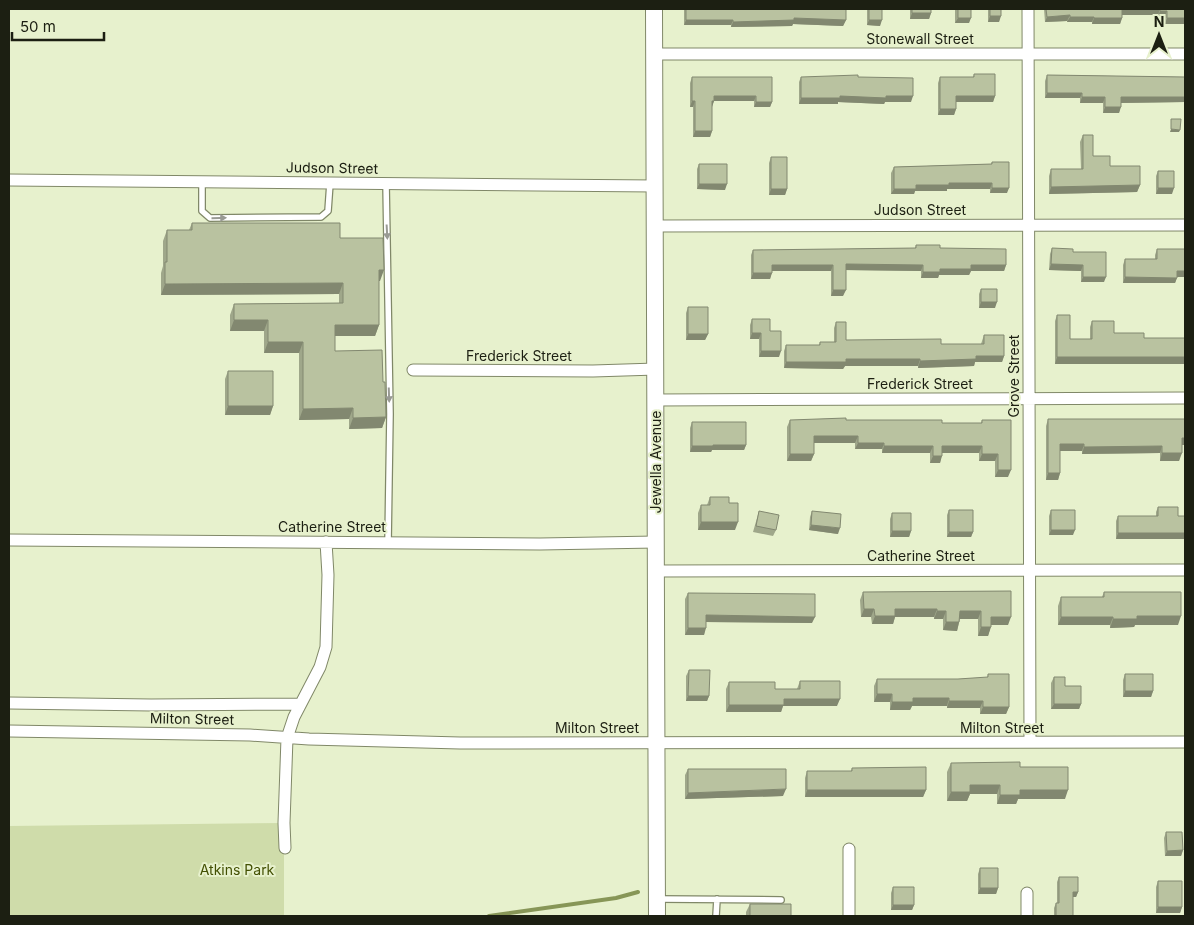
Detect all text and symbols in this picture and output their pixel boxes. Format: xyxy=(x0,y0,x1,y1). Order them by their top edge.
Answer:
scale bar xyxy=(12,10,105,42)
north arrow xyxy=(1134,10,1184,60)
text: N xyxy=(1154,13,1164,30)
text: 50 m xyxy=(20,17,56,36)
street label: Stonewall Street xyxy=(866,30,974,47)
street label: Judson Street xyxy=(286,158,379,177)
street label: Judson Street xyxy=(874,201,967,218)
one-way arrow xyxy=(211,213,227,221)
one-way arrow xyxy=(384,224,392,240)
street label: Grove Street xyxy=(1005,334,1022,417)
street label: Frederick Street xyxy=(466,347,572,364)
street label: Frederick Street xyxy=(867,375,973,392)
one-way arrow xyxy=(386,387,394,403)
street label: Jewella Avenue xyxy=(647,410,664,514)
street label: Catherine Street xyxy=(278,518,386,535)
street label: Catherine Street xyxy=(867,547,975,564)
street label: Milton Street xyxy=(150,709,235,728)
street label: Milton Street xyxy=(555,719,640,736)
street label: Milton Street xyxy=(960,719,1045,736)
park label: Atkins Park xyxy=(200,861,275,878)

